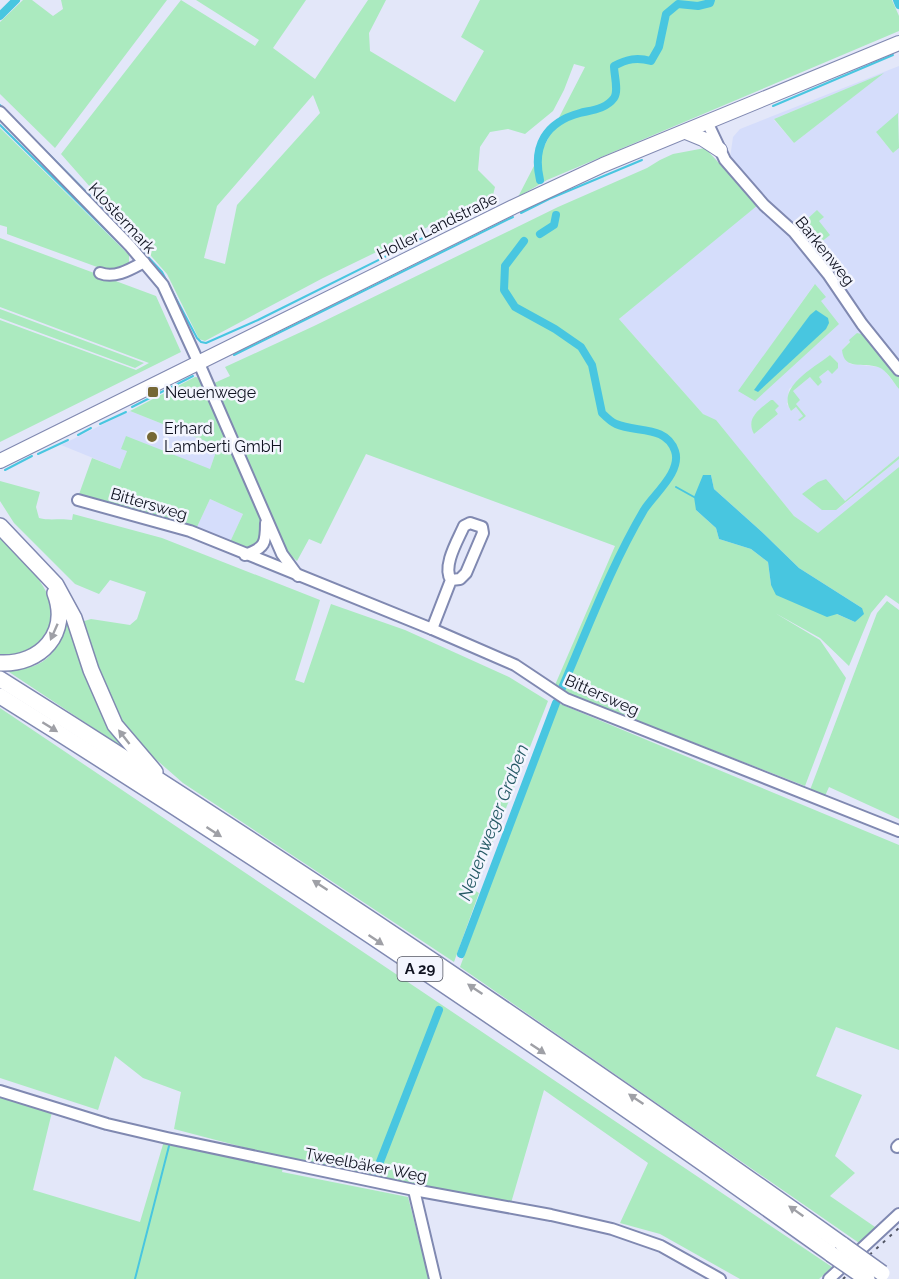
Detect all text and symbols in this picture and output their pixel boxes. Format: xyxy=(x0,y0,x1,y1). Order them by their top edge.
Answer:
street label: Klostermark xyxy=(84,179,160,258)
street label: Holler Landstraße xyxy=(374,189,500,263)
street label: Barkenweg xyxy=(791,213,859,289)
place label: Neuenwege xyxy=(165,383,256,402)
marker: Neuenwege xyxy=(146,385,160,399)
place label: Erhard Lamberti GmbH xyxy=(164,419,282,456)
marker: Erhard Lamberti GmbH xyxy=(145,430,159,444)
street label: Bittersweg xyxy=(108,484,190,524)
one-way arrow xyxy=(50,623,59,640)
street label: Bittersweg xyxy=(562,670,642,720)
one-way arrow xyxy=(41,721,57,733)
one-way arrow xyxy=(117,729,130,745)
water label: Neuenweger Graben xyxy=(454,741,532,903)
one-way arrow xyxy=(205,827,222,838)
one-way arrow xyxy=(312,880,329,891)
one-way arrow xyxy=(368,934,385,945)
road number: A 29 xyxy=(398,957,442,981)
one-way arrow xyxy=(467,984,483,995)
one-way arrow xyxy=(529,1043,545,1055)
one-way arrow xyxy=(628,1093,644,1105)
street label: Tweelbäker Weg xyxy=(303,1144,429,1186)
one-way arrow xyxy=(788,1205,804,1217)

